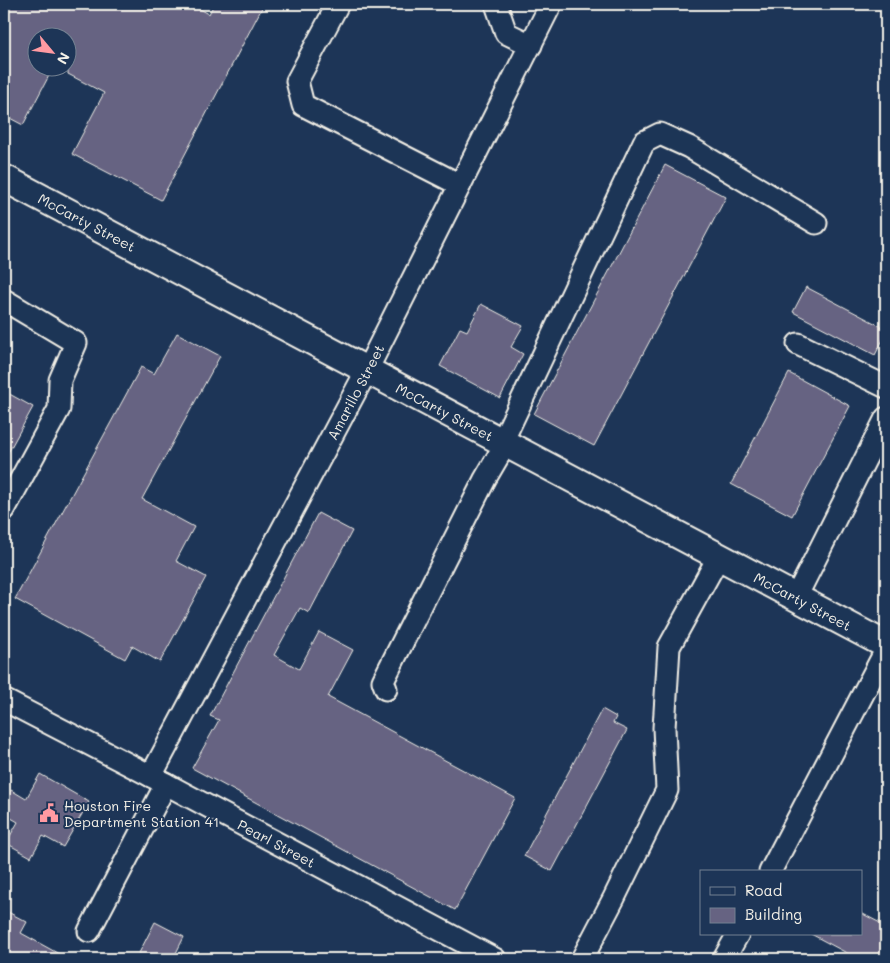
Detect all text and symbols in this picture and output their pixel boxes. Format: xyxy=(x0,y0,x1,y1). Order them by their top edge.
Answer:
north arrow xyxy=(28,28,78,78)
text: N xyxy=(53,49,75,68)
street label: McCarty Street xyxy=(35,188,139,256)
street label: Amarillo Street xyxy=(322,341,388,443)
street label: McCarty Street xyxy=(393,378,497,445)
street label: McCarty Street xyxy=(751,567,855,635)
place label: Houston Fire Department Station 41 xyxy=(64,796,219,831)
public building icon: Houston Fire Department Station 41 xyxy=(38,802,60,824)
street label: Pearl Street xyxy=(235,814,319,871)
legend xyxy=(700,870,862,936)
text: Road xyxy=(745,880,782,900)
text: Building xyxy=(745,904,802,924)

